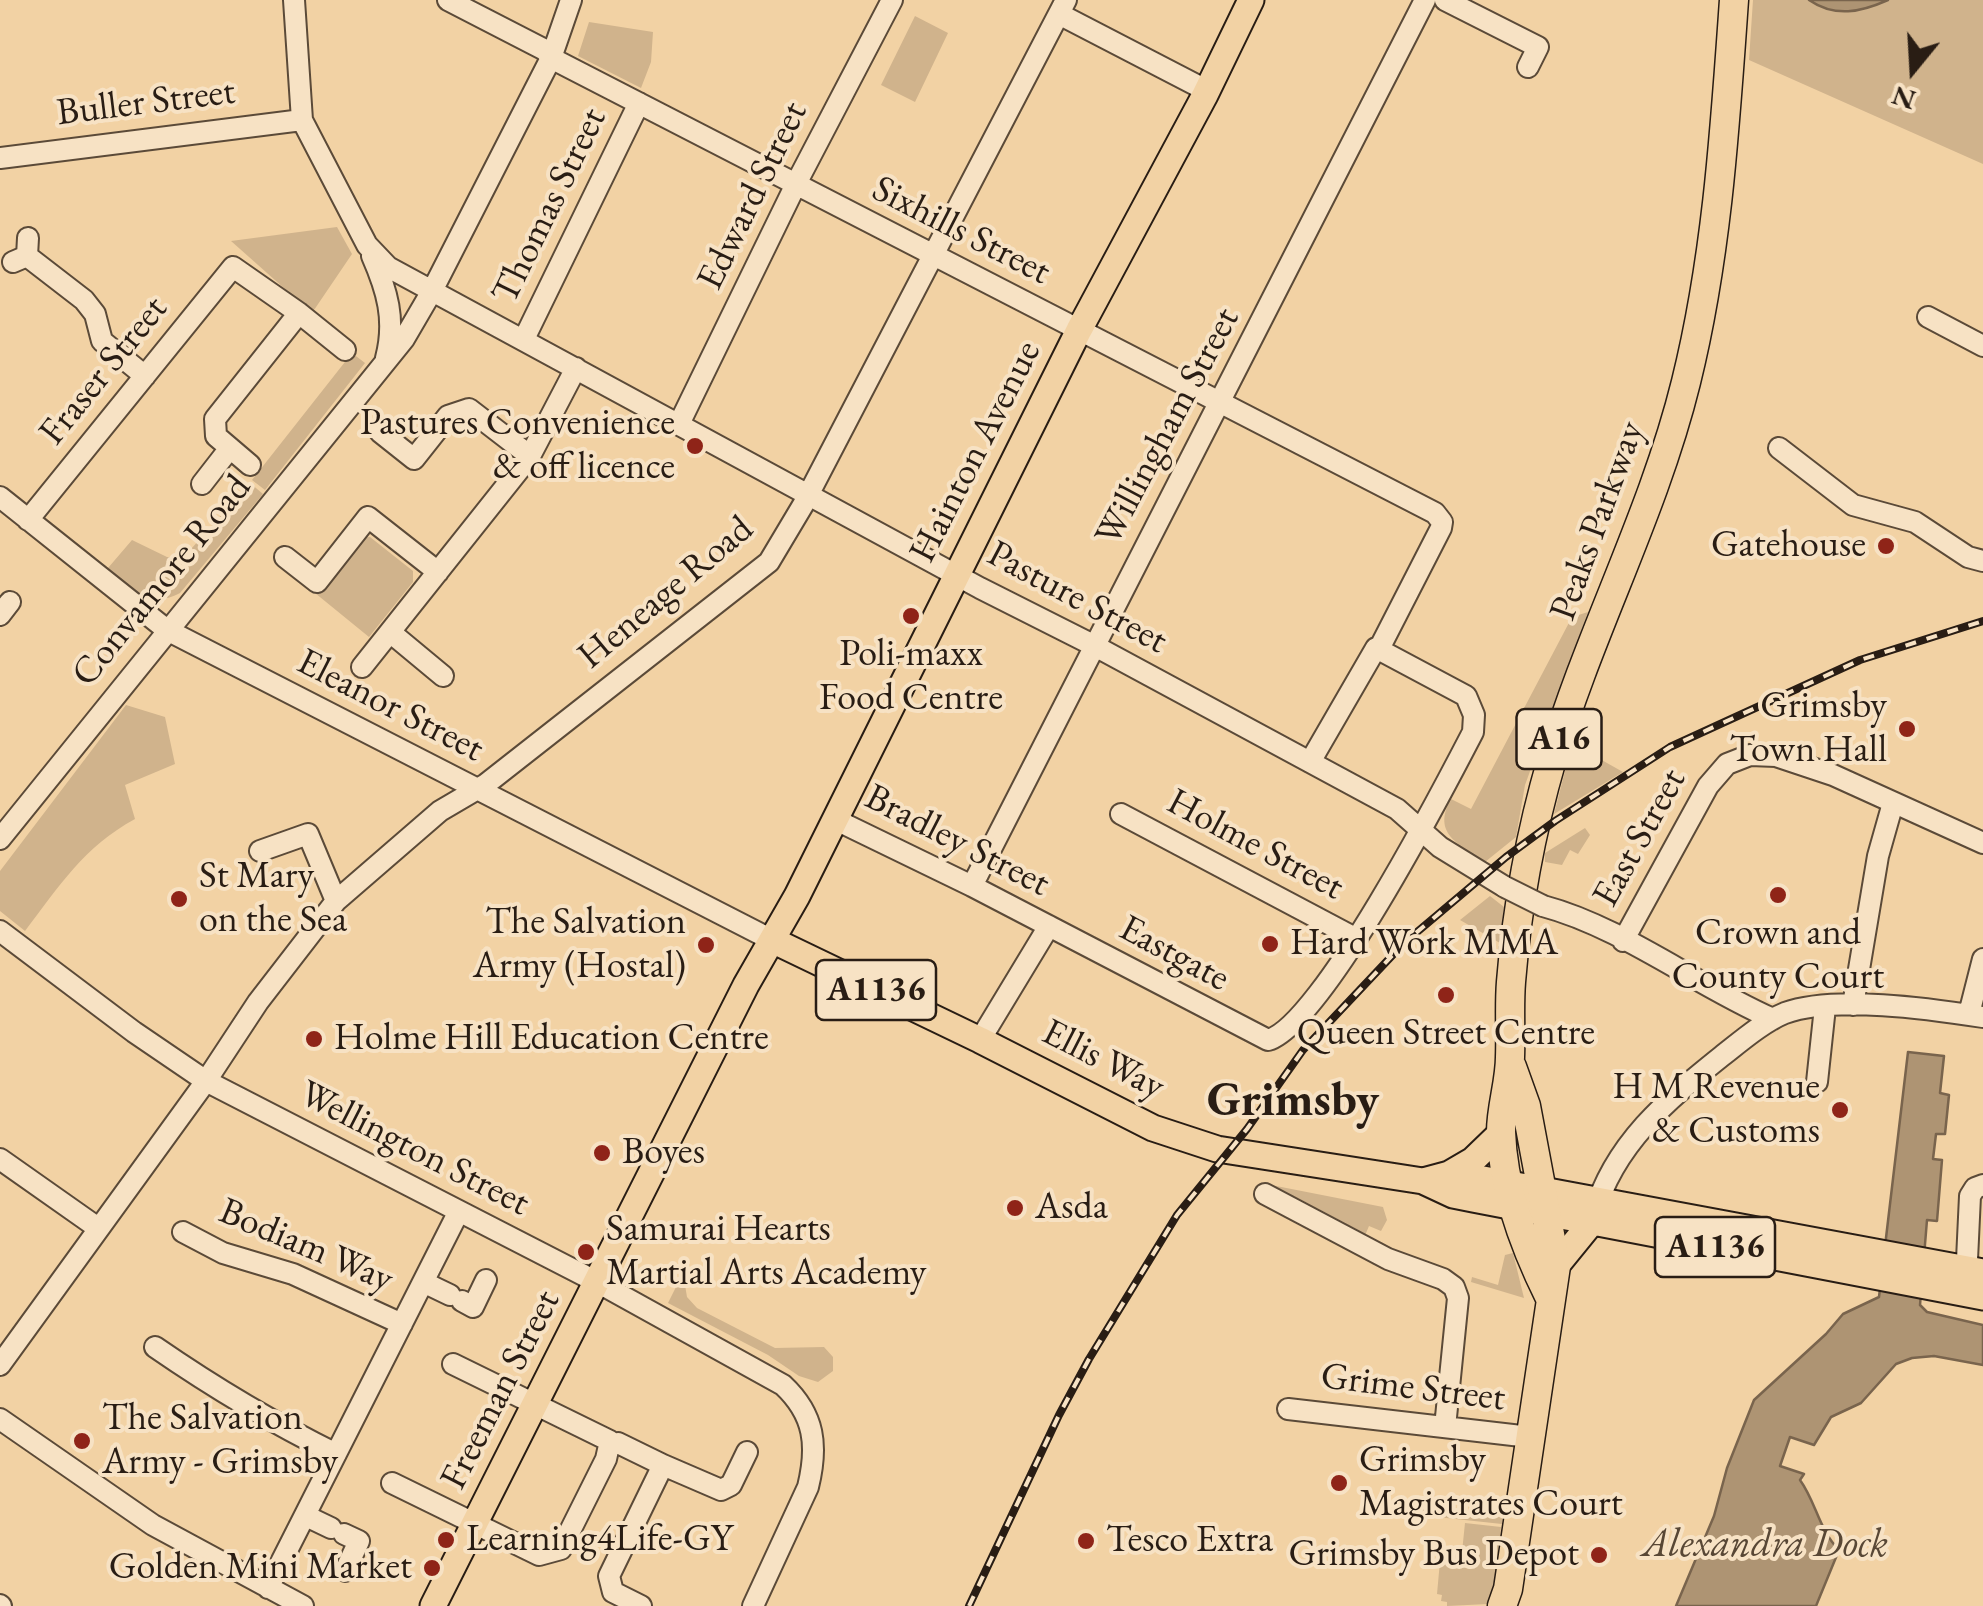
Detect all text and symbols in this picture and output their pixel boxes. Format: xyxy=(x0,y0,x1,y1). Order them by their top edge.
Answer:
north arrow xyxy=(1863,20,1963,120)
street label: Buller Street xyxy=(54,69,238,137)
text: N xyxy=(1887,78,1920,119)
street label: Edward Street xyxy=(688,95,818,297)
street label: Thomas Street xyxy=(483,101,617,311)
street label: Sixhills Street xyxy=(864,167,1058,295)
street label: Fraser Street xyxy=(30,287,178,455)
street label: Willingham Street xyxy=(1086,300,1250,554)
street label: Hainton Avenue xyxy=(901,333,1051,571)
place label: Pastures Convenience & off licence xyxy=(360,401,675,490)
street label: Peaks Parkway xyxy=(1541,415,1655,627)
marker: Pastures Convenience & off licence xyxy=(684,435,706,457)
street label: Convamore Road xyxy=(63,466,261,696)
street label: Heneage Road xyxy=(569,507,763,679)
place label: Gatehouse xyxy=(1711,523,1866,569)
street label: Pasture Street xyxy=(979,532,1175,664)
marker: Gatehouse xyxy=(1875,535,1897,557)
marker: Poli-maxx Food Centre xyxy=(900,605,922,627)
place label: Poli-maxx Food Centre xyxy=(819,632,1003,722)
street label: Eleanor Street xyxy=(289,640,491,772)
place label: Grimsby Town Hall xyxy=(1729,684,1887,774)
road number: A16 xyxy=(1516,709,1602,769)
marker: Grimsby Town Hall xyxy=(1896,718,1918,740)
street label: East Street xyxy=(1583,761,1697,915)
street label: Bradley Street xyxy=(857,775,1057,907)
street label: Holme Street xyxy=(1159,779,1351,911)
place label: St Mary on the Sea xyxy=(199,854,347,944)
marker: Crown and County Court xyxy=(1767,884,1789,906)
marker: St Mary on the Sea xyxy=(168,888,190,910)
place label: The Salvation Army (Hostal) xyxy=(473,900,686,989)
street label: Eastgate xyxy=(1111,906,1237,1002)
place label: Crown and County Court xyxy=(1672,911,1884,1001)
place label: Hard Work MMA xyxy=(1290,921,1558,967)
marker: Hard Work MMA xyxy=(1259,933,1281,955)
marker: The Salvation Army (Hostal) xyxy=(695,934,717,956)
road number: A1136 xyxy=(816,960,936,1020)
marker: Queen Street Centre xyxy=(1435,984,1457,1006)
street label: Ellis Way xyxy=(1034,1010,1172,1110)
place label: Queen Street Centre xyxy=(1297,1011,1595,1057)
place label: Holme Hill Education Centre xyxy=(334,1016,769,1062)
marker: Holme Hill Education Centre xyxy=(303,1028,325,1050)
place label: H M Revenue & Customs xyxy=(1612,1065,1820,1154)
street label: Wellington Street xyxy=(291,1072,537,1226)
district label: Grimsby xyxy=(1207,1073,1379,1131)
marker: H M Revenue & Customs xyxy=(1829,1099,1851,1121)
place label: Boyes xyxy=(622,1130,705,1176)
marker: Boyes xyxy=(591,1142,613,1164)
place label: Asda xyxy=(1035,1185,1108,1231)
street label: Bodiam Way xyxy=(212,1189,400,1303)
marker: Asda xyxy=(1004,1197,1026,1219)
place label: Samurai Hearts Martial Arts Academy xyxy=(606,1207,926,1296)
road number: A1136 xyxy=(1655,1217,1775,1277)
marker: Samurai Hearts Martial Arts Academy xyxy=(575,1241,597,1263)
street label: Freeman Street xyxy=(431,1283,571,1497)
street label: Grime Street xyxy=(1318,1354,1508,1422)
place label: The Salvation Army - Grimsby xyxy=(102,1396,338,1486)
marker: The Salvation Army - Grimsby xyxy=(71,1430,93,1452)
place label: Grimsby Magistrates Court xyxy=(1359,1438,1623,1528)
marker: Grimsby Magistrates Court xyxy=(1328,1472,1350,1494)
place label: Learning4Life-GY xyxy=(466,1517,733,1563)
place label: Tesco Extra xyxy=(1106,1518,1273,1564)
water label: Alexandra Dock xyxy=(1642,1521,1888,1569)
marker: Learning4Life-GY xyxy=(435,1529,457,1551)
marker: Tesco Extra xyxy=(1075,1530,1097,1552)
place label: Grimsby Bus Depot xyxy=(1288,1532,1579,1578)
marker: Grimsby Bus Depot xyxy=(1588,1544,1610,1566)
place label: Golden Mini Market xyxy=(109,1545,412,1591)
marker: Golden Mini Market xyxy=(421,1557,443,1579)

